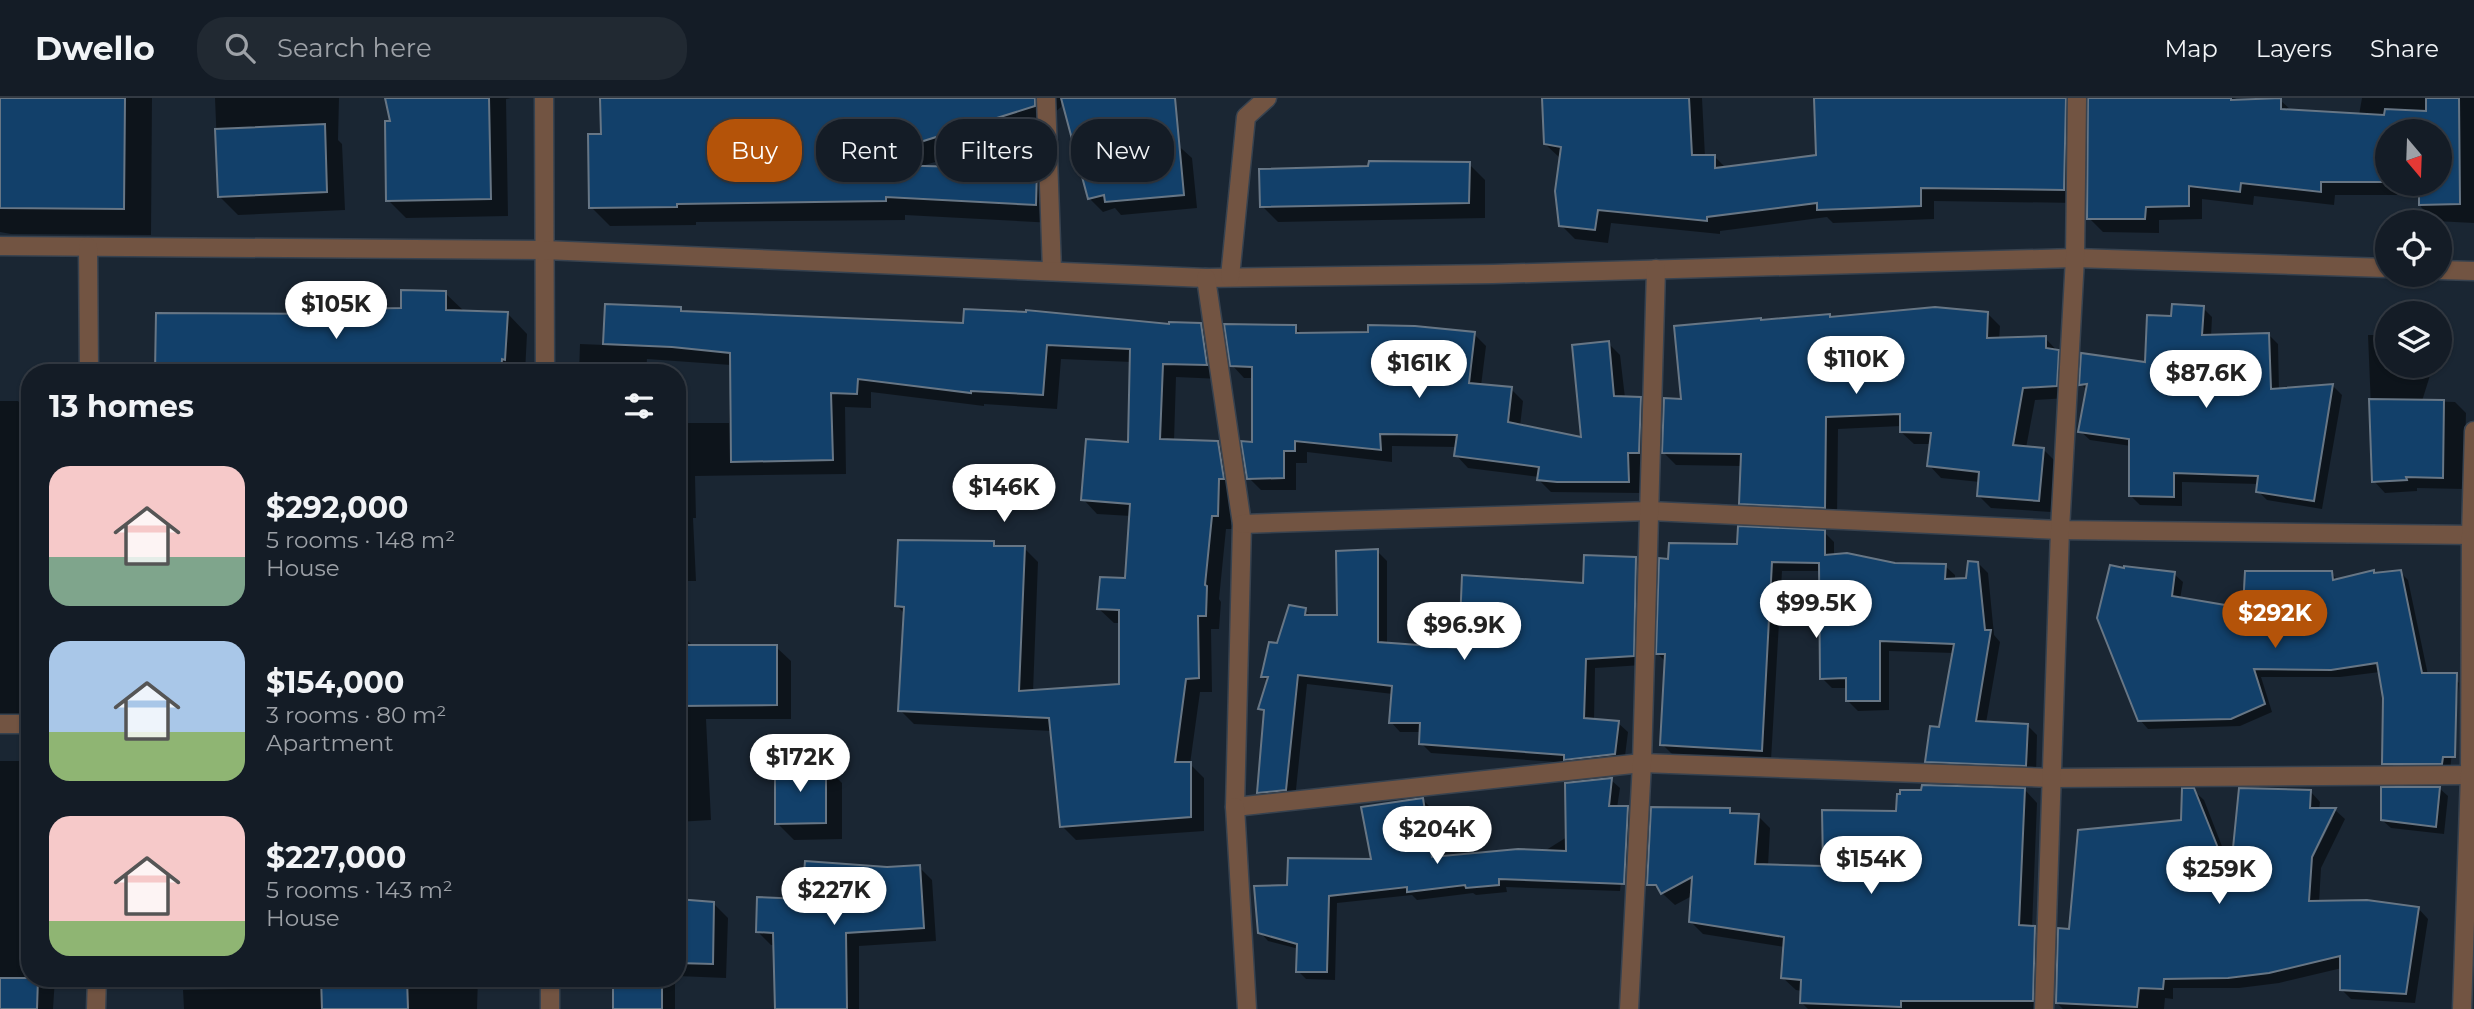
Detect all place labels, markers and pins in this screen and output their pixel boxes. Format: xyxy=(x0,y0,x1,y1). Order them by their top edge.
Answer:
pin: $105K xyxy=(287,282,385,341)
pin: $110K xyxy=(1807,336,1905,396)
pin: $161K xyxy=(1370,341,1468,400)
pin: $87.6K xyxy=(2149,350,2263,410)
pin: $146K xyxy=(955,464,1053,524)
pin: $99.5K xyxy=(1759,580,1873,640)
pin: $292K xyxy=(2226,590,2324,650)
pin: $96.9K xyxy=(1407,602,1521,662)
pin: $172K xyxy=(751,734,849,794)
pin: $204K xyxy=(1388,806,1486,866)
pin: $154K xyxy=(1822,836,1920,896)
pin: $259K xyxy=(2170,846,2268,906)
pin: $227K xyxy=(785,868,883,927)

